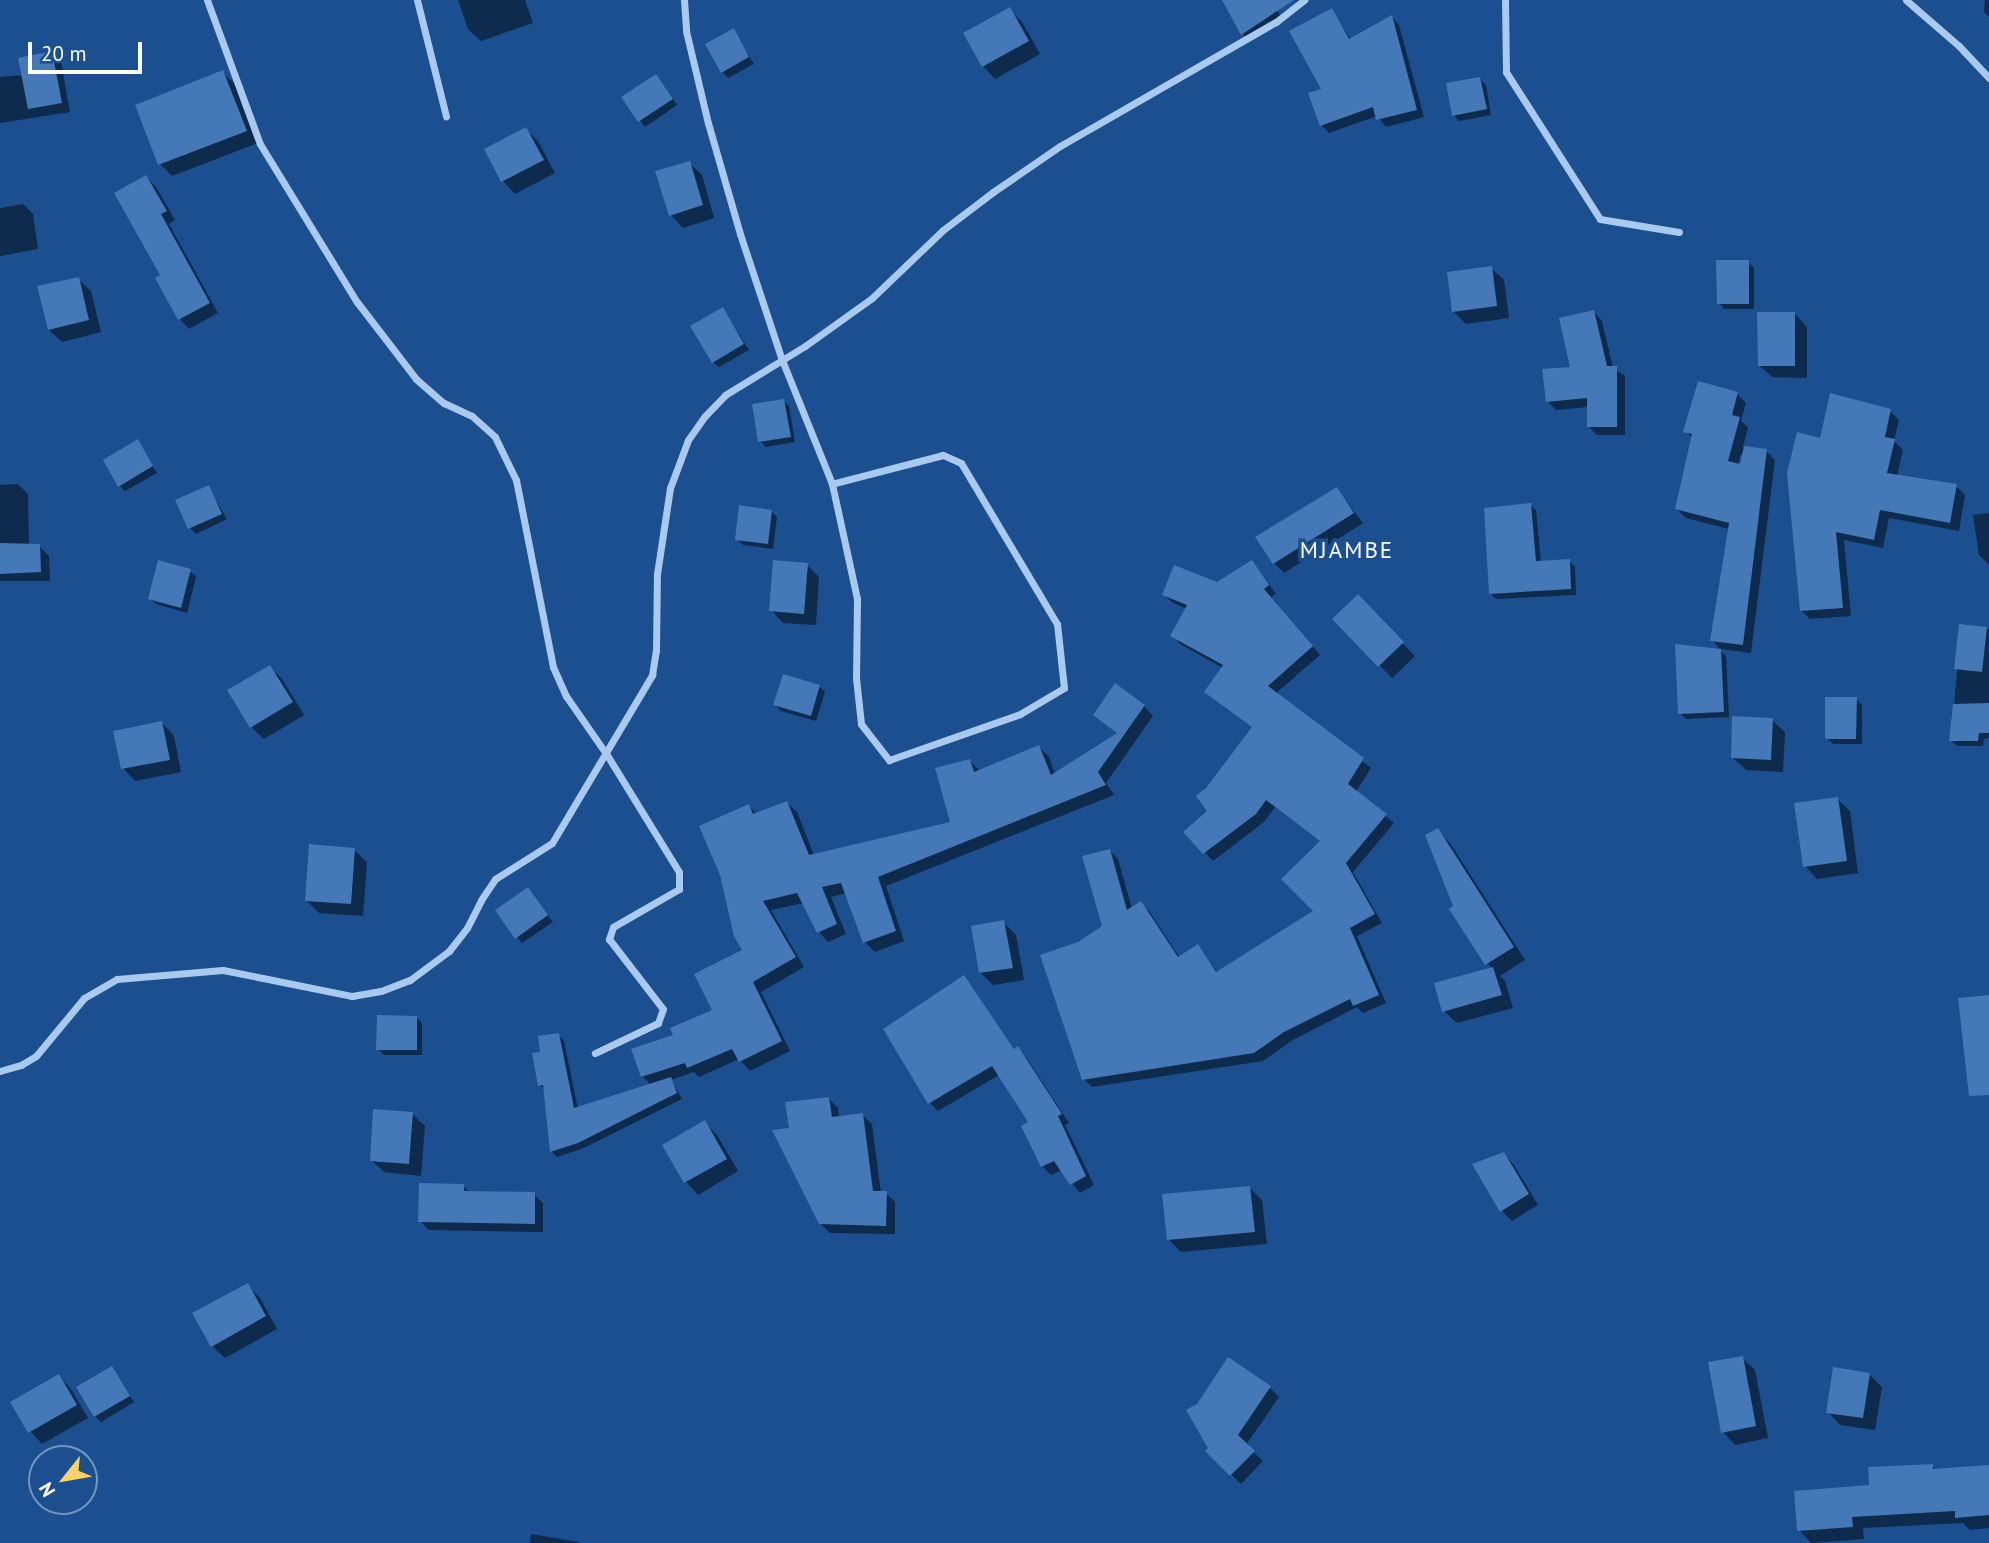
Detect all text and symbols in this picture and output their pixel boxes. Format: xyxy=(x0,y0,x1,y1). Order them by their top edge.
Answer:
scale bar xyxy=(32,28,145,72)
text: 20 m xyxy=(41,40,87,67)
district label: MJAMBE xyxy=(1301,536,1393,564)
north arrow xyxy=(28,1445,98,1515)
text: N xyxy=(33,1478,60,1501)

